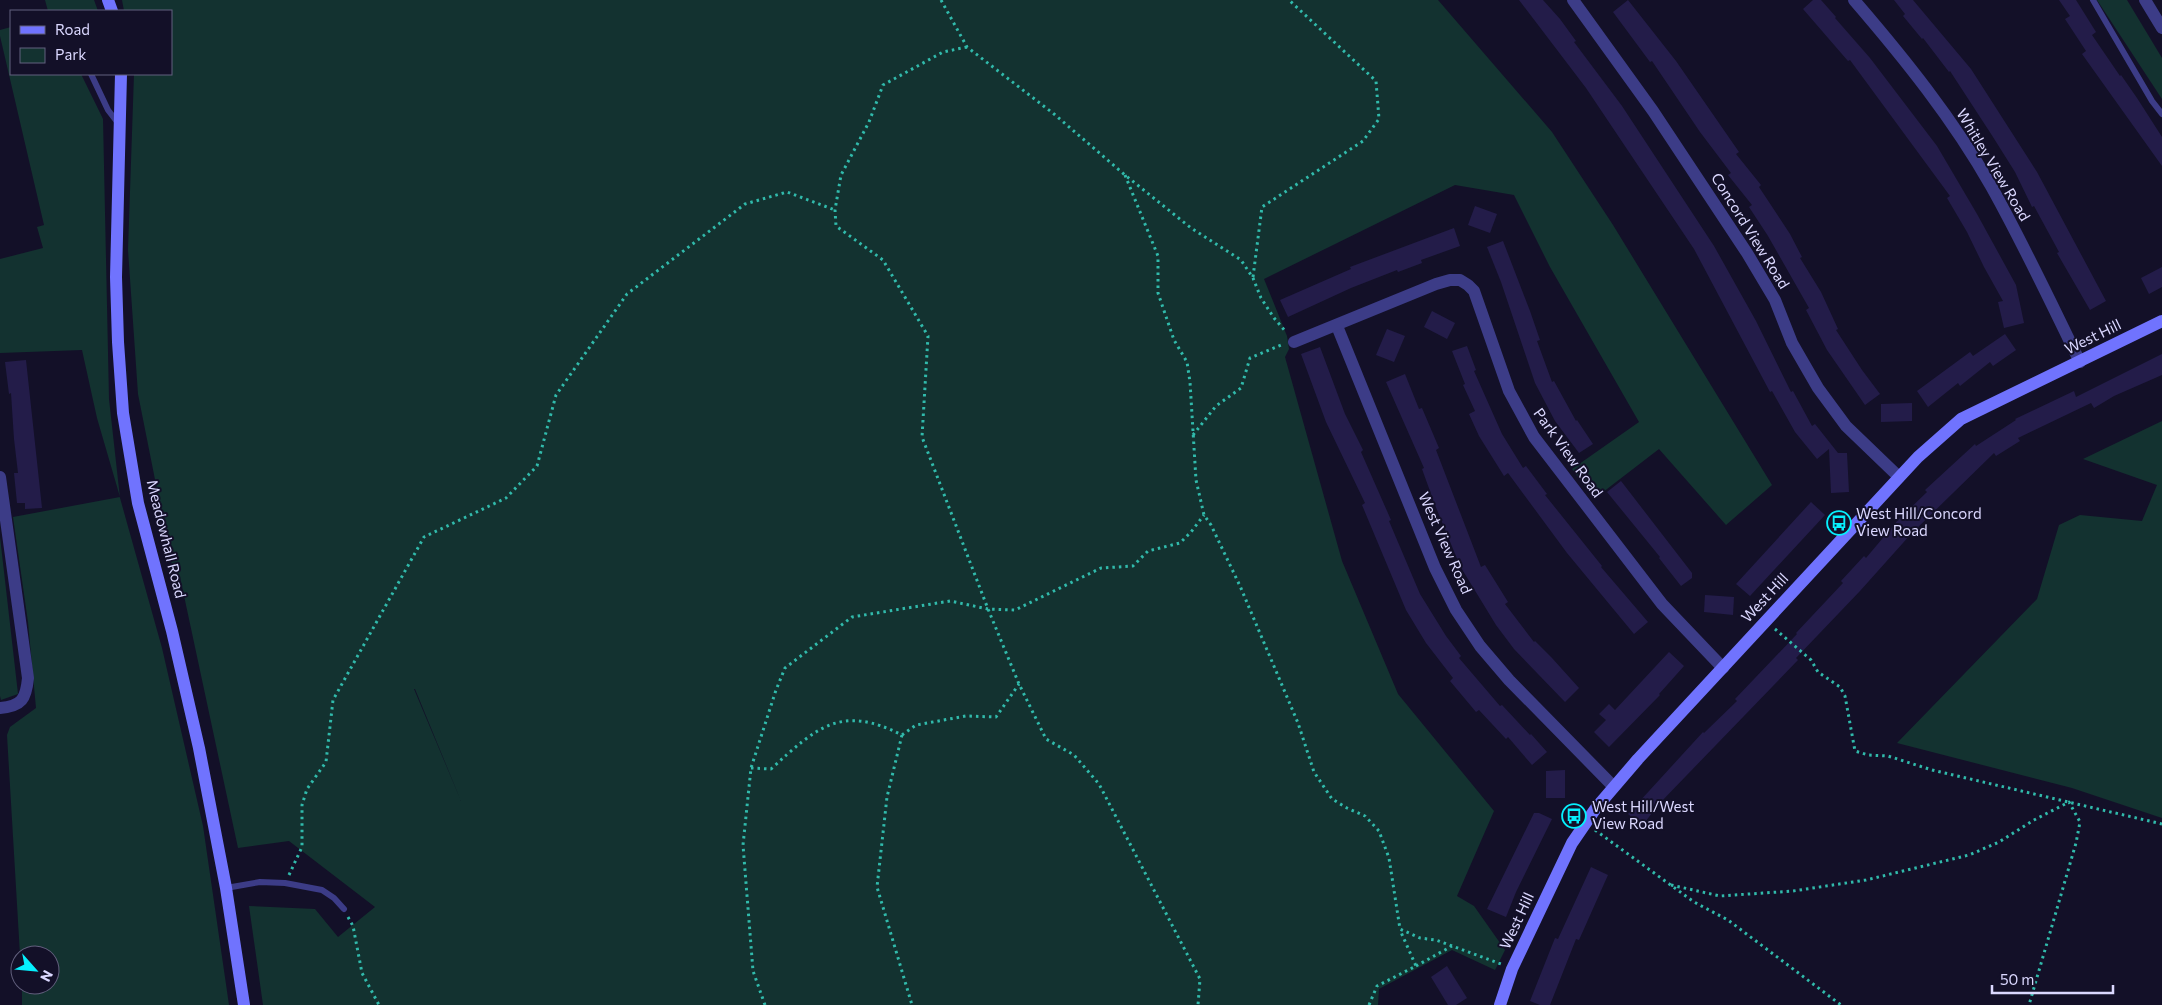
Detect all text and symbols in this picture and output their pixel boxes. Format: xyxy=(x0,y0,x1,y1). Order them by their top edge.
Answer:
legend xyxy=(10,10,172,75)
text: Road xyxy=(55,20,90,38)
text: Park xyxy=(55,45,86,63)
street label: Whitley View Road xyxy=(1953,105,2034,224)
street label: Concord View Road xyxy=(1708,169,1794,292)
street label: West Hill xyxy=(2061,315,2124,357)
street label: Park View Road xyxy=(1530,404,1607,501)
street label: Meadowhall Road xyxy=(144,478,190,600)
street label: West View Road xyxy=(1415,489,1476,596)
place label: West Hill/Concord View Road xyxy=(1856,504,1982,539)
bus stop icon: West Hill/Concord View Road xyxy=(1826,510,1852,536)
street label: West Hill xyxy=(1737,569,1792,626)
place label: West Hill/West View Road xyxy=(1592,797,1694,832)
bus stop icon: West Hill/West View Road xyxy=(1561,803,1587,829)
street label: West Hill xyxy=(1495,889,1537,952)
north arrow xyxy=(10,945,60,995)
scale bar xyxy=(1992,962,2113,994)
text: N xyxy=(37,968,57,985)
text: 50 m xyxy=(2000,970,2034,988)

